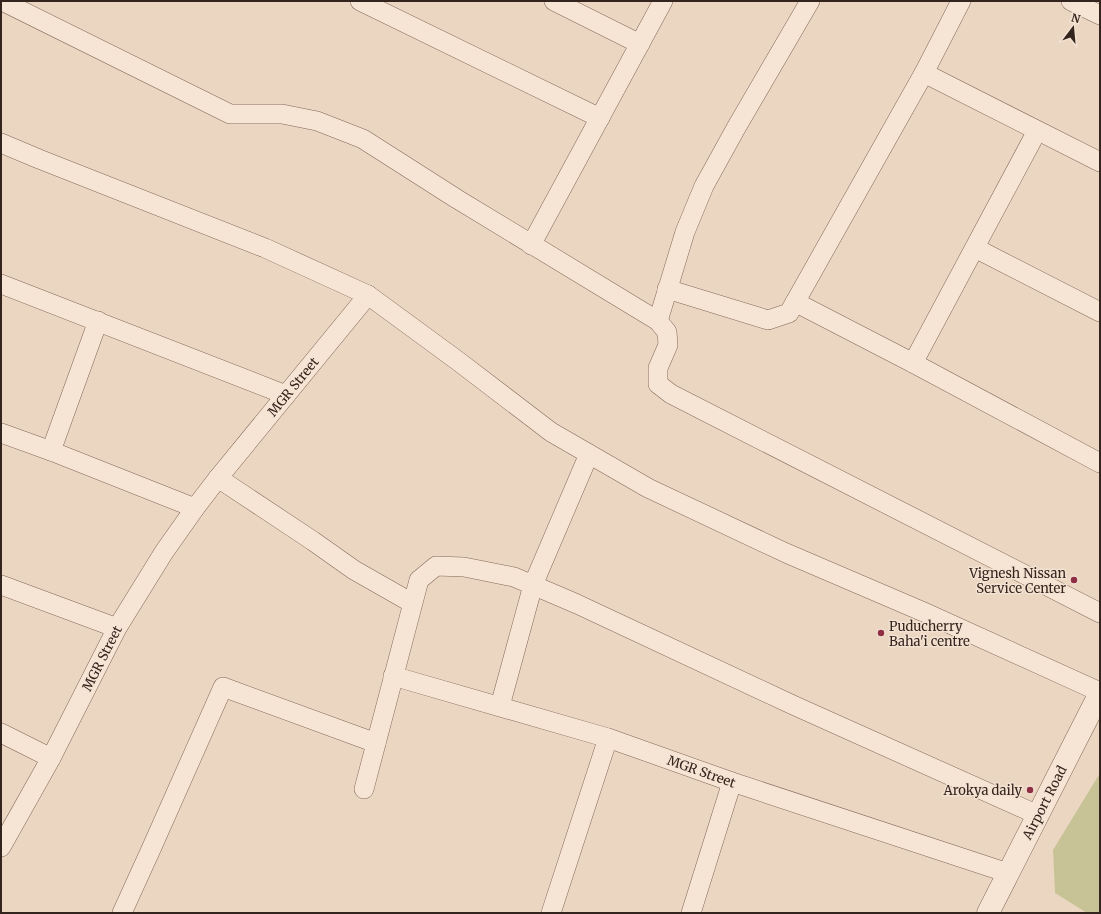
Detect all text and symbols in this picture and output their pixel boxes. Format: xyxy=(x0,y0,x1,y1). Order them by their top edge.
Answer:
north arrow xyxy=(1053,8,1093,48)
text: N xyxy=(1070,10,1082,26)
street label: MGR Street xyxy=(264,354,322,420)
place label: Vignesh Nissan Service Center xyxy=(968,565,1066,597)
marker: Vignesh Nissan Service Center xyxy=(1069,575,1079,585)
place label: Puducherry Baha'i centre xyxy=(889,618,970,650)
street label: MGR Street xyxy=(78,623,126,694)
marker: Puducherry Baha'i centre xyxy=(876,628,886,638)
street label: MGR Street xyxy=(665,752,738,792)
street label: Airport Road xyxy=(1018,763,1071,843)
place label: Arokya daily xyxy=(943,782,1022,799)
marker: Arokya daily xyxy=(1025,785,1035,795)

